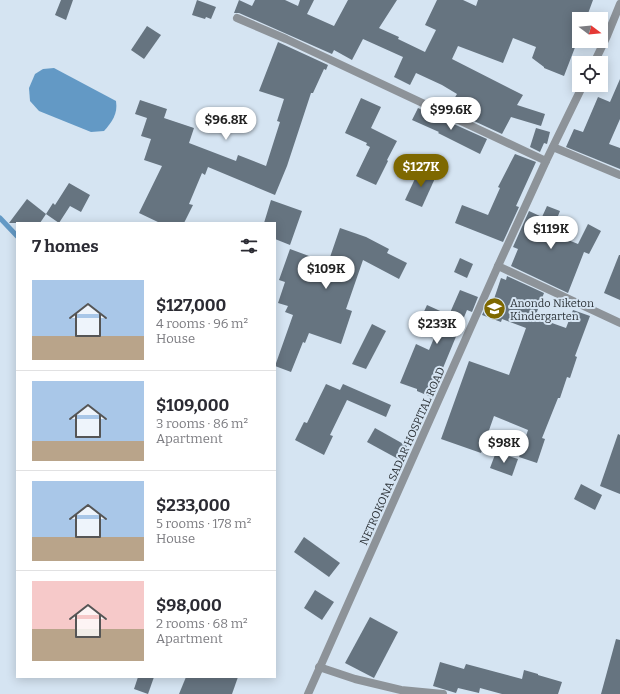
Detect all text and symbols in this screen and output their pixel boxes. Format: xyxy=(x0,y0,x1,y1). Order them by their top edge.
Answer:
north arrow xyxy=(572,12,608,48)
map controls xyxy=(572,12,608,92)
button: locate xyxy=(572,56,608,92)
pin: $99.6K xyxy=(418,97,484,131)
text: $99.6K xyxy=(430,102,472,117)
pin: $96.8K xyxy=(193,107,259,141)
text: $96.8K xyxy=(204,112,248,127)
pin: $127K xyxy=(393,154,449,188)
text: $127K xyxy=(402,159,440,174)
pin: $119K xyxy=(523,216,579,250)
text: $119K xyxy=(533,221,569,236)
icon: filters xyxy=(238,235,260,257)
text: 7 homes xyxy=(32,236,99,257)
pin: $109K xyxy=(298,256,354,290)
text: $109K xyxy=(307,261,345,276)
text: $127,000 xyxy=(156,295,226,316)
icon: home xyxy=(64,296,112,344)
school or university icon: Anondo Niketon Kindergarten xyxy=(482,296,508,322)
place label: Anondo Niketon Kindergarten xyxy=(510,297,594,323)
pin: $233K xyxy=(409,311,465,345)
text: 4 rooms · 96 m² xyxy=(156,316,248,331)
text: $233K xyxy=(417,316,457,331)
text: House xyxy=(156,331,195,346)
street label: NETROKONA SADAR HOSPITAL ROAD xyxy=(357,365,448,547)
text: $109,000 xyxy=(156,395,229,416)
icon: home xyxy=(64,397,112,445)
text: 3 rooms · 86 m² xyxy=(156,416,248,431)
pin: $98K xyxy=(480,430,528,464)
text: Apartment xyxy=(156,431,223,446)
text: $98K xyxy=(488,435,520,450)
text: $233,000 xyxy=(156,495,230,516)
icon: home xyxy=(64,497,112,545)
text: 5 rooms · 178 m² xyxy=(156,516,251,531)
text: House xyxy=(156,531,195,546)
text: $98,000 xyxy=(156,595,222,616)
icon: home xyxy=(64,597,112,645)
text: 2 rooms · 68 m² xyxy=(156,616,248,631)
text: Apartment xyxy=(156,631,223,646)

